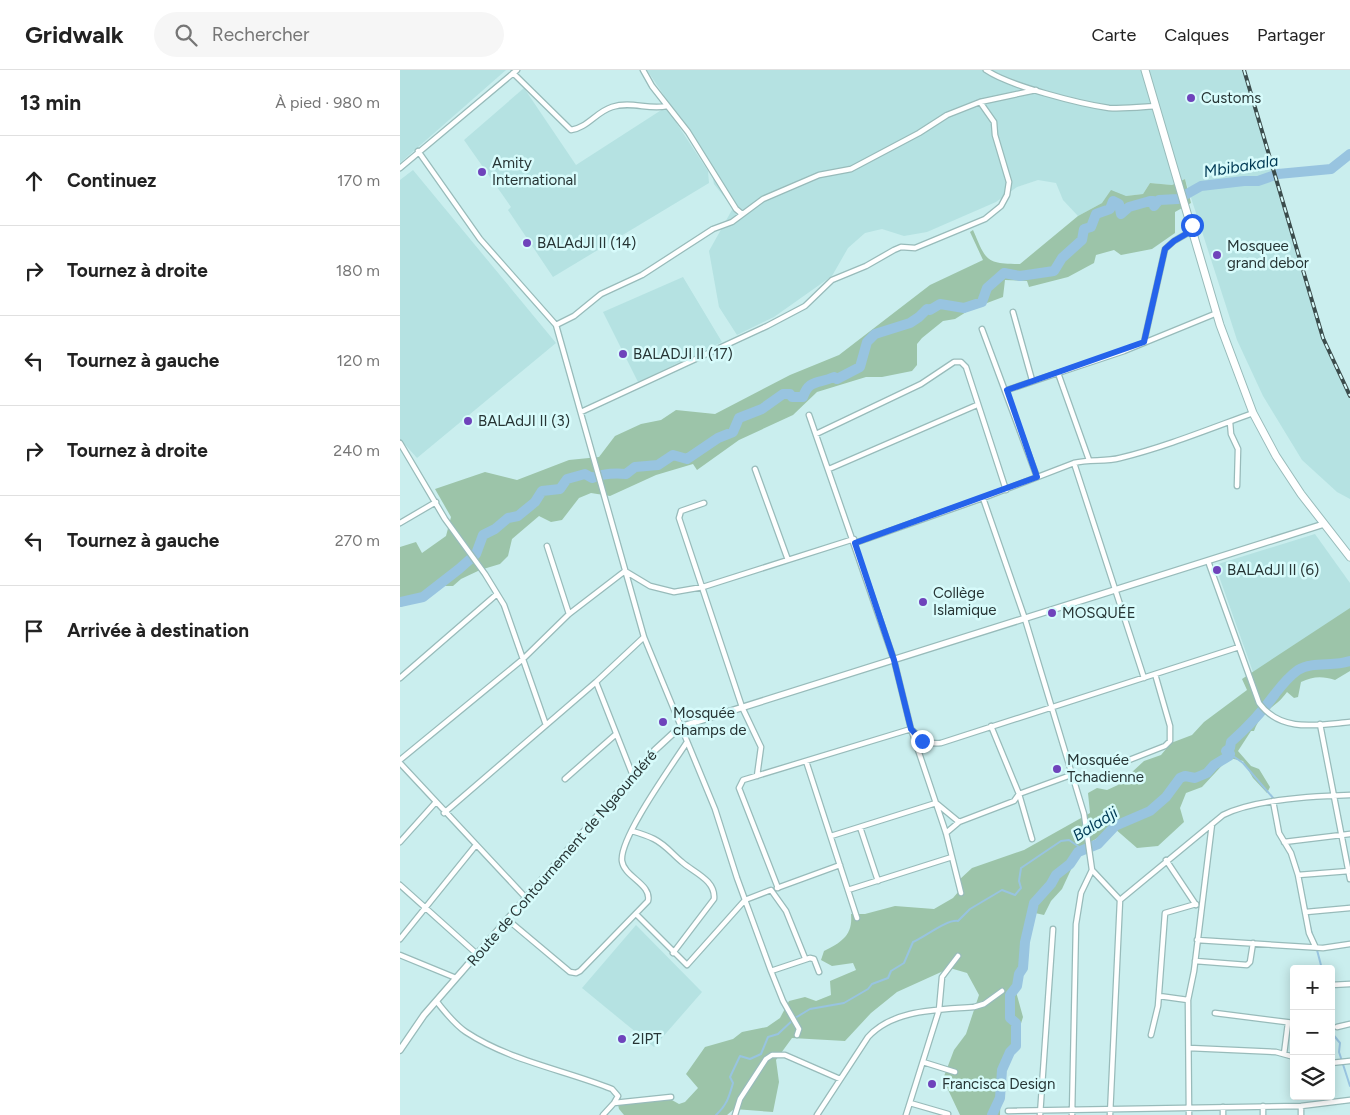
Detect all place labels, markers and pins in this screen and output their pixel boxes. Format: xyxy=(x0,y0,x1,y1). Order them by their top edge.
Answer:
place label: Customs xyxy=(1201,89,1261,107)
marker: Customs xyxy=(1185,92,1197,104)
place label: Amity International xyxy=(492,154,577,189)
marker: Amity International xyxy=(476,166,488,178)
place label: BALAdJI II (14) xyxy=(537,234,636,252)
marker: BALAdJI II (14) xyxy=(521,237,533,249)
place label: Mosquee grand debor xyxy=(1227,237,1309,272)
marker: Mosquee grand debor xyxy=(1211,249,1223,261)
place label: BALADJI II (17) xyxy=(633,345,733,363)
marker: BALADJI II (17) xyxy=(617,348,629,360)
place label: BALAdJI II (3) xyxy=(478,412,570,430)
marker: BALAdJI II (3) xyxy=(462,415,474,427)
place label: BALAdJI II (6) xyxy=(1227,561,1319,579)
marker: BALAdJI II (6) xyxy=(1211,564,1223,576)
place label: Collège Islamique xyxy=(933,584,996,619)
marker: Collège Islamique xyxy=(917,596,929,608)
place label: MOSQUÉE xyxy=(1062,604,1136,622)
marker: MOSQUÉE xyxy=(1046,607,1058,619)
place label: Mosquée champs de xyxy=(673,704,746,739)
marker: Mosquée champs de xyxy=(657,716,669,728)
place label: Mosquée Tchadienne xyxy=(1067,751,1144,786)
marker: Mosquée Tchadienne xyxy=(1051,763,1063,775)
place label: 2IPT xyxy=(632,1030,662,1048)
marker: 2IPT xyxy=(616,1033,628,1045)
place label: Francisca Design xyxy=(942,1075,1055,1093)
marker: Francisca Design xyxy=(926,1078,938,1090)

